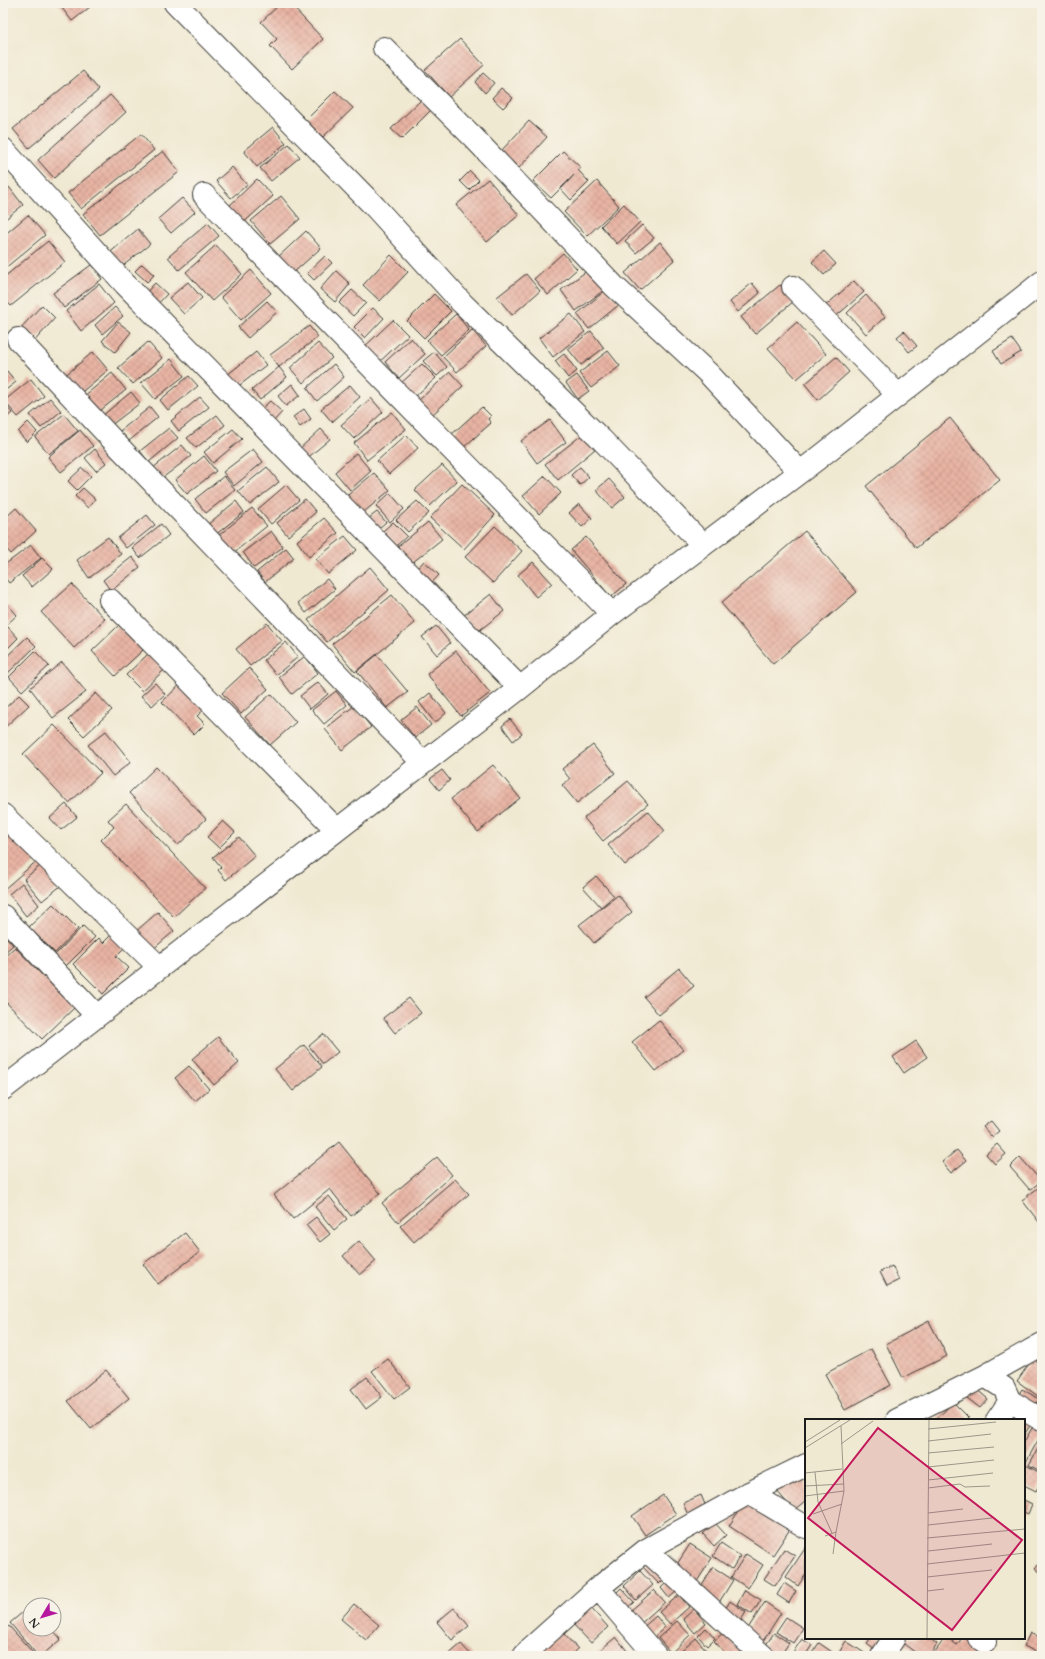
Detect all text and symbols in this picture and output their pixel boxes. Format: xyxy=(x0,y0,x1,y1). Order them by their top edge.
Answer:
inset map xyxy=(805,1419,1025,1639)
north arrow xyxy=(22,1597,62,1637)
text: N xyxy=(25,1614,43,1631)

